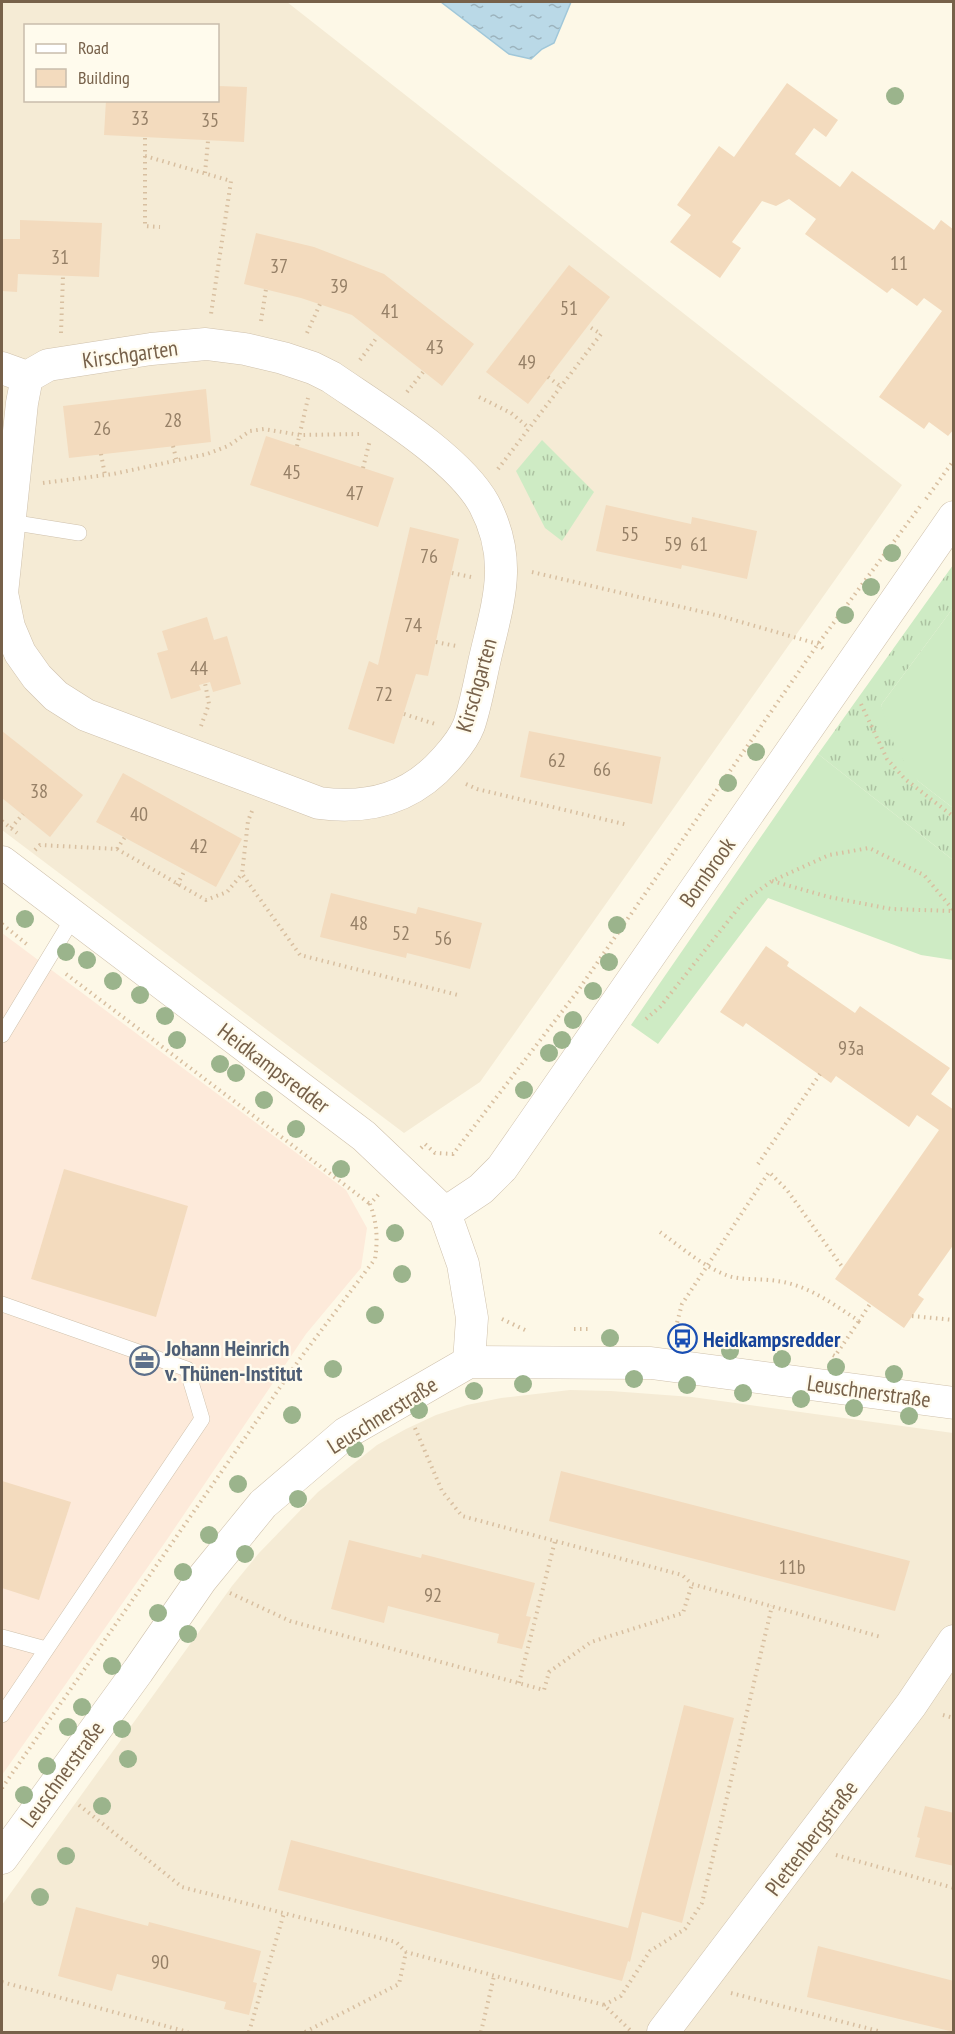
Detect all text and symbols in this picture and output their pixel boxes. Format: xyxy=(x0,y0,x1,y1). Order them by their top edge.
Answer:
legend xyxy=(24,24,219,102)
text: Road xyxy=(78,36,109,59)
text: Building xyxy=(78,66,130,89)
house number: 33 xyxy=(131,105,149,131)
house number: 35 xyxy=(201,107,219,133)
house number: 31 xyxy=(51,244,69,270)
house number: 11 xyxy=(890,250,908,276)
house number: 37 xyxy=(270,253,288,279)
house number: 39 xyxy=(330,273,348,299)
house number: 51 xyxy=(560,295,578,321)
house number: 41 xyxy=(381,298,399,324)
street label: Kirschgarten xyxy=(80,333,180,375)
house number: 43 xyxy=(426,334,444,360)
house number: 49 xyxy=(518,349,536,375)
house number: 28 xyxy=(164,407,182,433)
house number: 26 xyxy=(93,415,111,441)
house number: 45 xyxy=(283,459,301,485)
house number: 47 xyxy=(346,480,364,506)
house number: 55 xyxy=(621,521,639,547)
house number: 59 xyxy=(664,531,682,557)
house number: 61 xyxy=(690,531,708,557)
house number: 76 xyxy=(420,543,438,569)
house number: 74 xyxy=(404,612,422,638)
street label: Kirschgarten xyxy=(449,635,503,735)
house number: 44 xyxy=(190,655,208,681)
house number: 72 xyxy=(375,681,393,707)
house number: 62 xyxy=(548,747,566,773)
house number: 66 xyxy=(593,756,611,782)
house number: 38 xyxy=(30,778,48,804)
house number: 40 xyxy=(130,801,148,827)
street label: Bornbrook xyxy=(673,831,741,912)
house number: 42 xyxy=(190,833,208,859)
house number: 48 xyxy=(350,910,368,936)
house number: 52 xyxy=(392,920,410,946)
house number: 56 xyxy=(434,925,452,951)
street label: Heidkampsredder xyxy=(212,1017,336,1119)
house number: 93a xyxy=(838,1035,864,1061)
bus stop icon: Heidkampsredder xyxy=(666,1323,698,1355)
place label: Heidkampsredder xyxy=(703,1325,841,1353)
place label: Johann Heinrich v. Thünen-Institut xyxy=(164,1334,303,1387)
office icon: Johann Heinrich v. Thünen-Institut xyxy=(128,1345,160,1377)
street label: Leuschnerstraße xyxy=(805,1368,933,1414)
street label: Leuschnerstraße xyxy=(322,1370,442,1460)
house number: 11b xyxy=(779,1554,805,1580)
house number: 92 xyxy=(424,1582,442,1608)
street label: Leuschnerstraße xyxy=(14,1715,110,1833)
street label: Plettenbergstraße xyxy=(759,1775,863,1901)
house number: 90 xyxy=(151,1949,169,1975)

